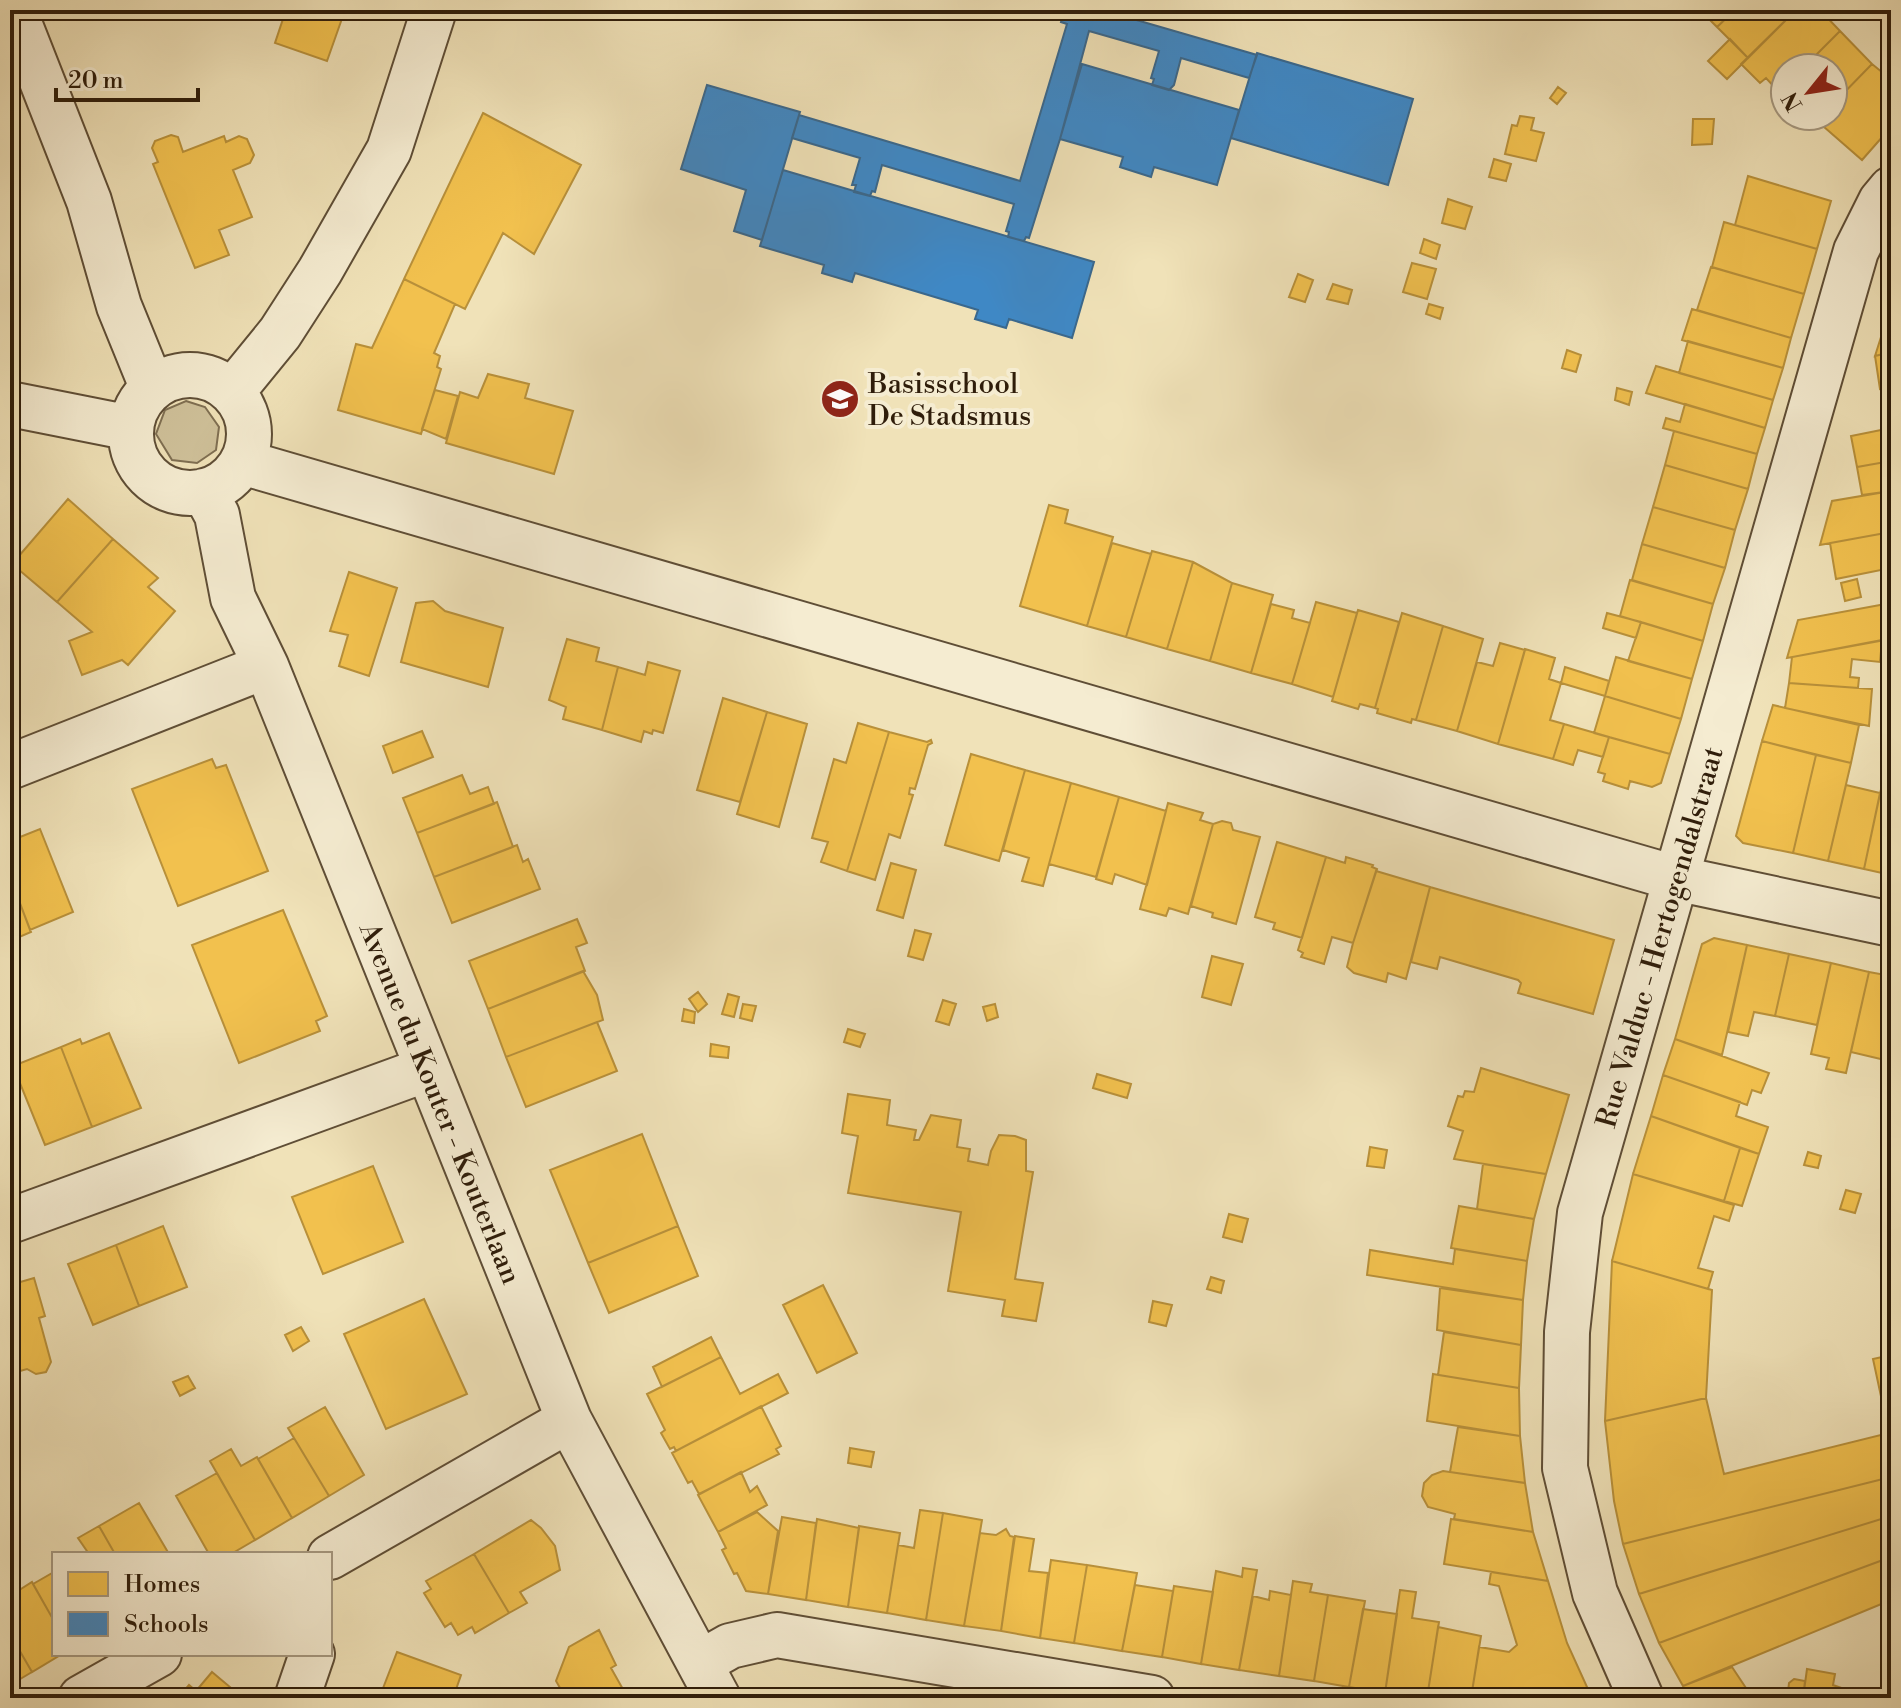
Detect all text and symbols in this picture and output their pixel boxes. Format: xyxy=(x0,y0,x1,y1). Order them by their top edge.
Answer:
scale bar xyxy=(56,52,198,102)
north arrow xyxy=(1769,52,1849,132)
text: 20 m xyxy=(68,66,124,96)
text: N xyxy=(1777,86,1809,116)
place label: Basisschool De Stadsmus xyxy=(867,367,1031,434)
school or university icon: Basisschool De Stadsmus xyxy=(819,378,861,420)
street label: Rue Valduc - Hertogendalstraat xyxy=(1589,743,1732,1132)
street label: Avenue du Kouter - Kouterlaan xyxy=(351,917,528,1290)
legend xyxy=(52,1552,332,1656)
text: Homes xyxy=(124,1570,200,1600)
text: Schools xyxy=(124,1610,209,1640)

